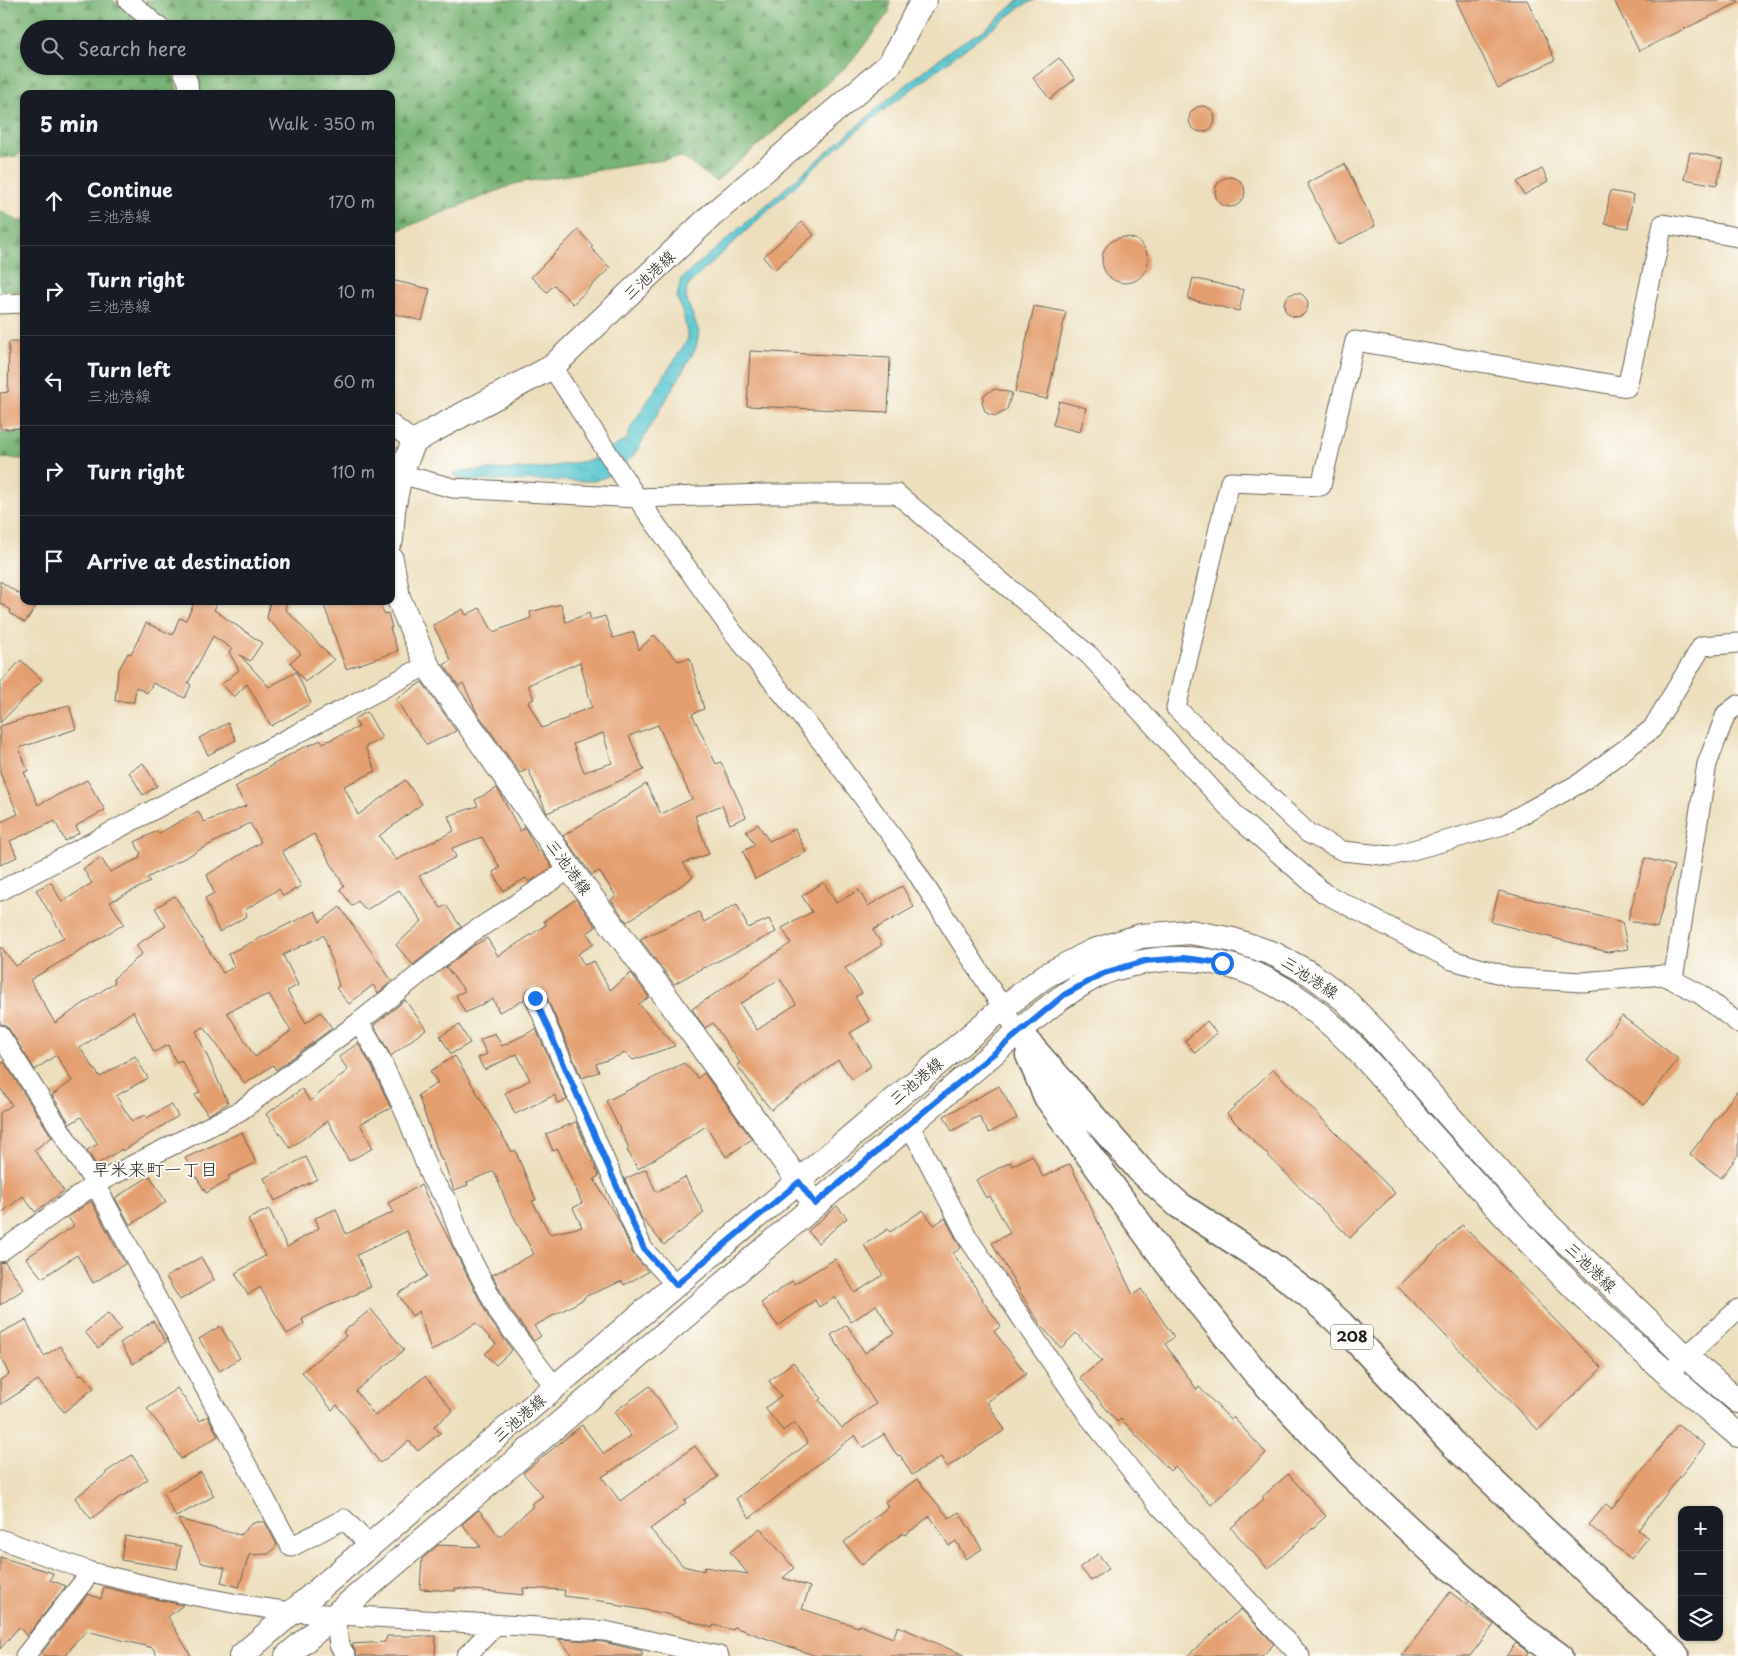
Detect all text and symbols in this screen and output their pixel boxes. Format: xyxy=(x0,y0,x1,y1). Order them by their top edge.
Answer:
search box xyxy=(20,20,395,75)
icon: search xyxy=(38,34,66,62)
text: Search here xyxy=(78,34,187,62)
text: 5 min xyxy=(40,107,98,139)
text: Walk · 350 m xyxy=(268,111,375,135)
text: Continue xyxy=(87,175,173,203)
icon: ahead xyxy=(40,187,68,215)
text: 170 m xyxy=(329,189,375,213)
text: 三池港線 xyxy=(87,203,151,227)
street label: 三池港線 xyxy=(617,244,680,305)
text: Turn right xyxy=(87,265,185,293)
icon: right xyxy=(40,277,68,305)
text: 10 m xyxy=(338,279,375,303)
text: 三池港線 xyxy=(87,293,151,317)
text: Turn left xyxy=(87,355,171,383)
icon: left xyxy=(40,367,68,395)
text: 60 m xyxy=(333,369,375,393)
text: 三池港線 xyxy=(87,383,151,407)
icon: right xyxy=(40,457,68,485)
text: Turn right xyxy=(87,457,185,485)
text: 110 m xyxy=(332,459,375,483)
icon: arrive xyxy=(40,547,68,575)
text: Arrive at destination xyxy=(87,547,291,575)
street label: 三池港線 xyxy=(541,833,598,899)
street label: 三池港線 xyxy=(1277,949,1344,1004)
route start xyxy=(1211,952,1234,975)
route end xyxy=(524,987,547,1010)
street label: 三池港線 xyxy=(883,1050,948,1110)
district label: 早米来町一丁目 xyxy=(92,1155,218,1182)
street label: 三池港線 xyxy=(1560,1235,1623,1297)
road number: 208 xyxy=(1331,1324,1373,1350)
street label: 三池港線 xyxy=(486,1387,550,1447)
map controls xyxy=(1678,1506,1723,1641)
button: + xyxy=(1678,1506,1723,1551)
button: − xyxy=(1678,1551,1723,1596)
button: layers xyxy=(1678,1596,1723,1641)

